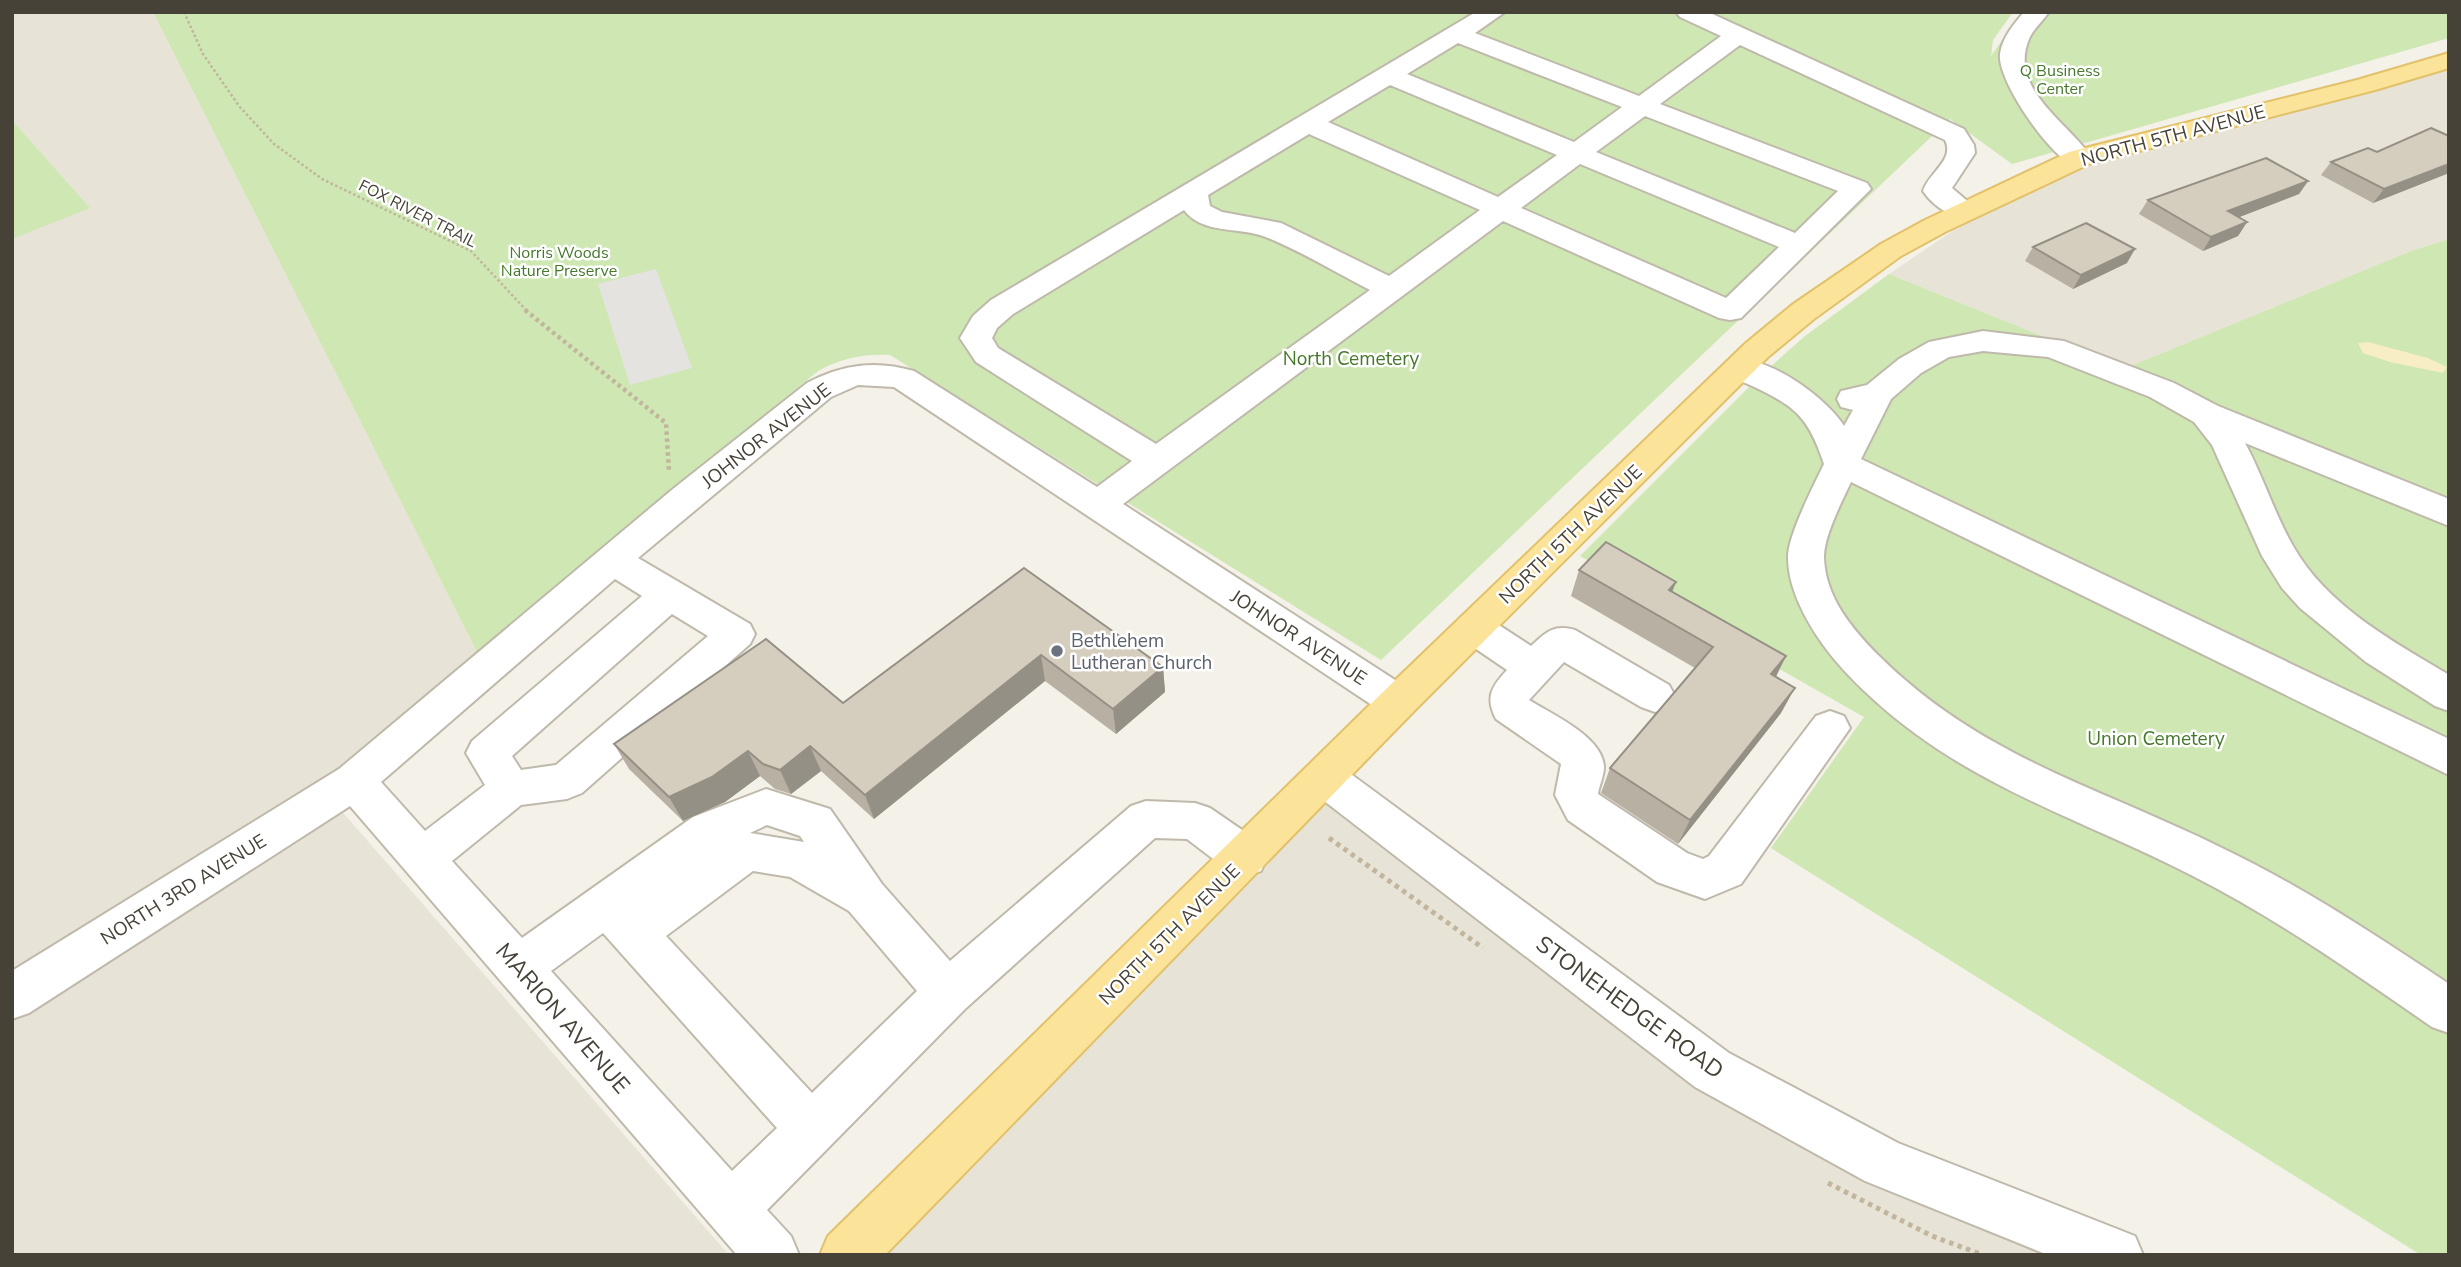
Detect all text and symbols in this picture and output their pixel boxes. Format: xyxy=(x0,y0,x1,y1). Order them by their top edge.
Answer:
park label: Q Business Center xyxy=(2020,60,2100,100)
street label: NORTH 5TH AVENUE xyxy=(2078,99,2268,173)
street label: FOX RIVER TRAIL xyxy=(355,175,480,253)
park label: Norris Woods Nature Preserve xyxy=(501,242,617,282)
park label: North Cemetery xyxy=(1283,346,1420,372)
street label: JOHNOR AVENUE xyxy=(696,377,837,495)
street label: NORTH 5TH AVENUE xyxy=(1493,459,1648,610)
street label: JOHNOR AVENUE xyxy=(1225,584,1372,692)
place label: Bethlehem Lutheran Church xyxy=(1071,628,1212,676)
marker: Bethlehem Lutheran Church xyxy=(1049,643,1065,659)
park label: Union Cemetery xyxy=(2087,726,2225,752)
street label: NORTH 3RD AVENUE xyxy=(96,828,271,951)
street label: NORTH 5TH AVENUE xyxy=(1093,858,1246,1011)
street label: STONEHEDGE ROAD xyxy=(1530,929,1730,1086)
street label: MARION AVENUE xyxy=(489,936,637,1100)

